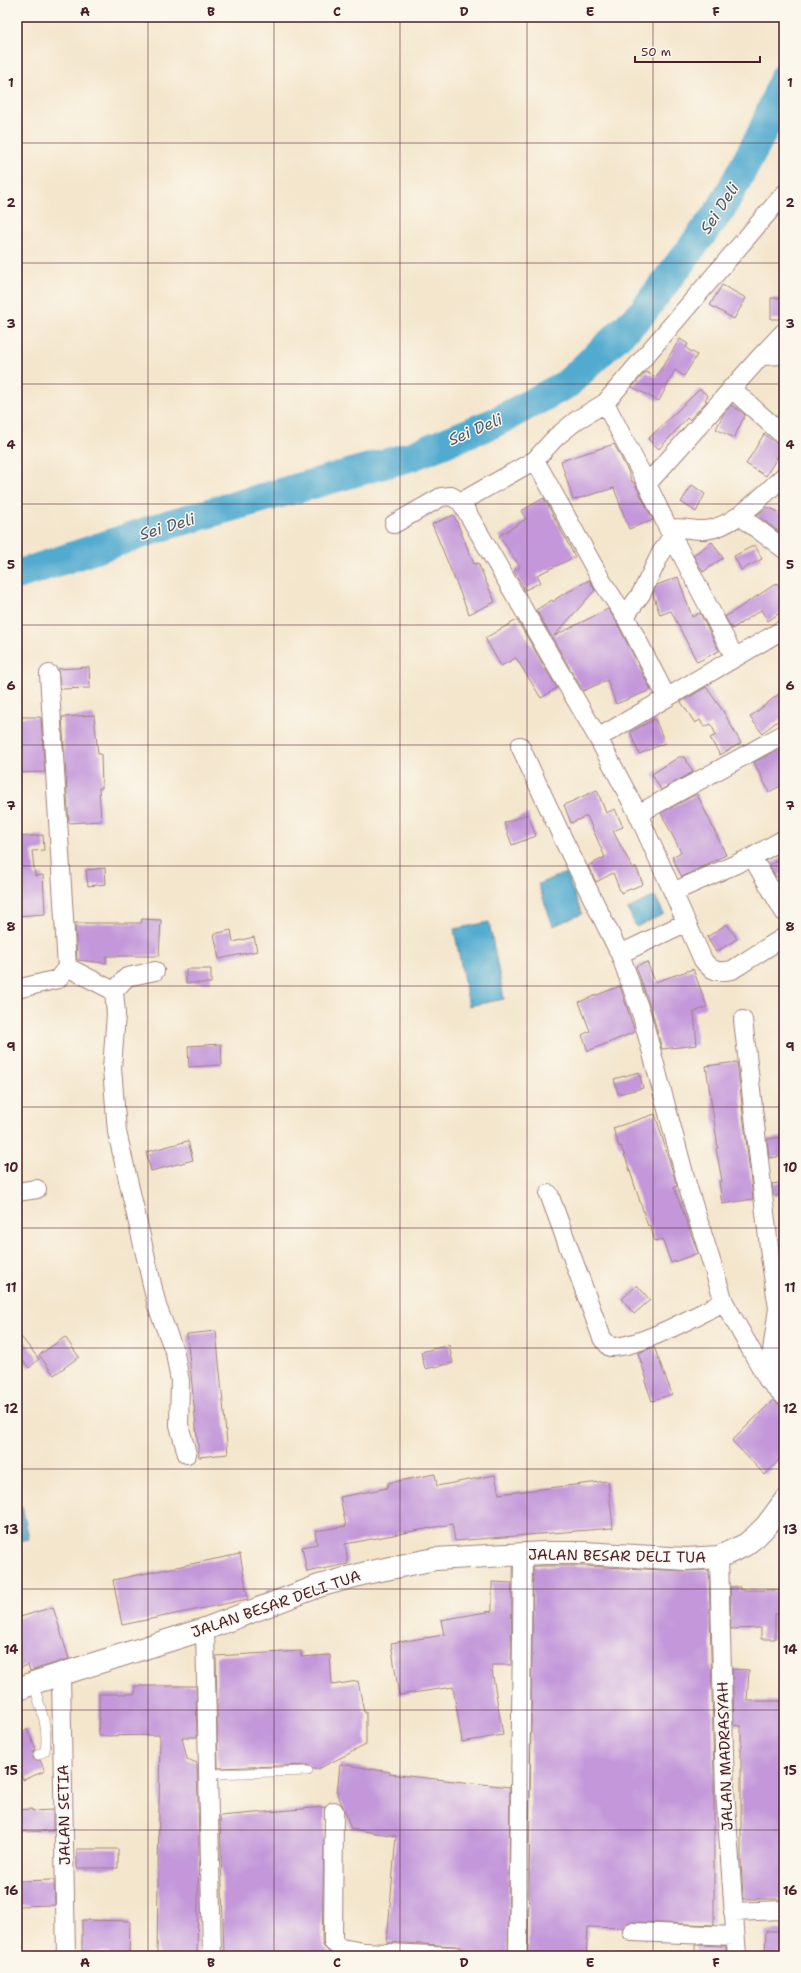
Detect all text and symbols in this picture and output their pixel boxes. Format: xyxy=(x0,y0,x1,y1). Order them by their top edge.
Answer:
text: A xyxy=(80,3,90,20)
text: B xyxy=(207,3,215,20)
text: C xyxy=(333,3,341,20)
text: D xyxy=(459,3,469,20)
text: E xyxy=(586,3,595,20)
text: F xyxy=(712,3,720,20)
scale bar xyxy=(635,38,760,64)
text: 50 m xyxy=(641,44,671,60)
text: 1 xyxy=(8,74,14,91)
text: 1 xyxy=(787,74,793,91)
water label: Sei Deli xyxy=(695,178,744,238)
text: 2 xyxy=(6,194,16,211)
text: 2 xyxy=(785,194,795,211)
text: 3 xyxy=(6,315,16,332)
text: 3 xyxy=(785,315,795,332)
water label: Sei Deli xyxy=(445,409,506,450)
text: 4 xyxy=(6,436,16,453)
text: 4 xyxy=(785,436,795,453)
water label: Sei Deli xyxy=(137,508,198,545)
text: 5 xyxy=(7,556,15,573)
text: 5 xyxy=(786,556,794,573)
text: 6 xyxy=(6,677,16,694)
text: 6 xyxy=(785,677,795,694)
text: 7 xyxy=(6,797,16,814)
text: 7 xyxy=(785,797,795,814)
text: 8 xyxy=(6,918,16,935)
text: 8 xyxy=(785,918,795,935)
text: 9 xyxy=(6,1038,16,1055)
text: 9 xyxy=(785,1038,795,1055)
text: 10 xyxy=(4,1159,18,1176)
text: 10 xyxy=(783,1159,797,1176)
text: 11 xyxy=(5,1279,17,1296)
text: 11 xyxy=(784,1279,796,1296)
text: 12 xyxy=(4,1400,18,1417)
text: 12 xyxy=(783,1400,797,1417)
text: 13 xyxy=(4,1521,18,1538)
text: 13 xyxy=(783,1521,797,1538)
street label: JALAN BESAR DELI TUA xyxy=(528,1544,706,1568)
street label: JALAN BESAR DELI TUA xyxy=(189,1566,364,1642)
text: 14 xyxy=(4,1641,18,1658)
text: 14 xyxy=(783,1641,797,1658)
street label: JALAN MADRASYAH xyxy=(712,1681,738,1831)
text: 15 xyxy=(4,1762,18,1779)
text: 15 xyxy=(783,1762,797,1779)
street label: JALAN SETIA xyxy=(53,1764,75,1865)
text: 16 xyxy=(4,1882,18,1899)
text: 16 xyxy=(783,1882,797,1899)
text: A xyxy=(80,1954,90,1971)
text: B xyxy=(207,1954,215,1971)
text: C xyxy=(333,1954,341,1971)
text: D xyxy=(459,1954,469,1971)
text: E xyxy=(586,1954,595,1971)
text: F xyxy=(712,1954,720,1971)

